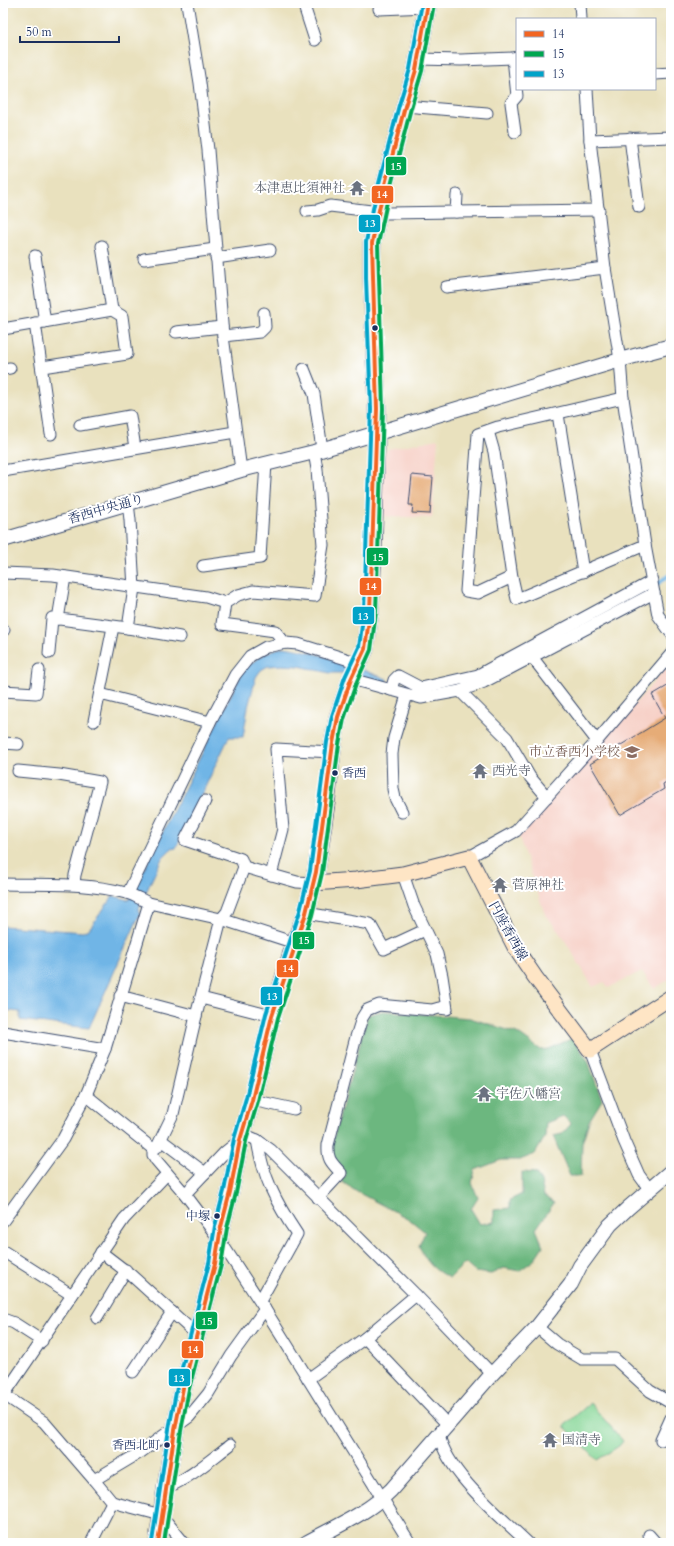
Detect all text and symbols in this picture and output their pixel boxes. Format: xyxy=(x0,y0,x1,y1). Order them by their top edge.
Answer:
scale bar xyxy=(20,18,119,44)
legend xyxy=(516,18,656,90)
text: 50 m xyxy=(26,24,53,40)
text: 14 xyxy=(552,26,564,42)
text: 15 xyxy=(552,46,564,62)
text: 13 xyxy=(552,66,564,82)
line badge: 15 xyxy=(385,156,407,176)
text: 15 xyxy=(390,159,402,174)
place label: 本津恵比須神社 xyxy=(254,179,345,197)
temple icon: 本津恵比須神社 xyxy=(348,179,366,197)
line badge: 14 xyxy=(371,185,394,204)
text: 14 xyxy=(376,187,388,202)
line badge: 13 xyxy=(358,214,381,233)
text: 13 xyxy=(364,216,376,231)
unlabelled marker xyxy=(370,323,380,333)
street label: 香西中央通り xyxy=(66,490,146,528)
line badge: 15 xyxy=(366,547,389,566)
text: 15 xyxy=(372,550,384,565)
line badge: 14 xyxy=(359,577,382,596)
text: 14 xyxy=(365,579,377,594)
line badge: 13 xyxy=(352,606,375,625)
text: 13 xyxy=(357,609,369,624)
place label: 市立香西小学校 xyxy=(529,743,620,761)
school or university icon: 市立香西小学校 xyxy=(623,743,641,761)
temple icon: 西光寺 xyxy=(471,762,489,780)
place label: 西光寺 xyxy=(492,762,531,780)
place label: 香西 xyxy=(342,765,366,781)
marker: 香西 xyxy=(330,768,340,778)
temple icon: 菅原神社 xyxy=(491,876,509,894)
place label: 菅原神社 xyxy=(512,876,564,894)
street label: 円座香西線 xyxy=(484,898,532,964)
line badge: 15 xyxy=(292,931,315,950)
text: 15 xyxy=(298,933,310,948)
line badge: 14 xyxy=(276,959,299,978)
text: 14 xyxy=(282,961,294,976)
line badge: 13 xyxy=(260,986,283,1006)
text: 13 xyxy=(266,989,278,1004)
temple icon: 宇佐八幡宮 xyxy=(475,1085,493,1103)
place label: 宇佐八幡宮 xyxy=(496,1085,561,1103)
place label: 中塚 xyxy=(186,1208,210,1224)
marker: 中塚 xyxy=(212,1211,222,1221)
line badge: 15 xyxy=(195,1311,218,1330)
text: 15 xyxy=(201,1314,213,1329)
line badge: 14 xyxy=(181,1340,204,1359)
text: 14 xyxy=(187,1342,199,1357)
line badge: 13 xyxy=(168,1368,191,1387)
text: 13 xyxy=(173,1371,185,1386)
temple icon: 国清寺 xyxy=(541,1431,559,1449)
place label: 国清寺 xyxy=(562,1431,601,1449)
place label: 香西北町 xyxy=(112,1437,160,1453)
marker: 香西北町 xyxy=(162,1440,172,1450)

